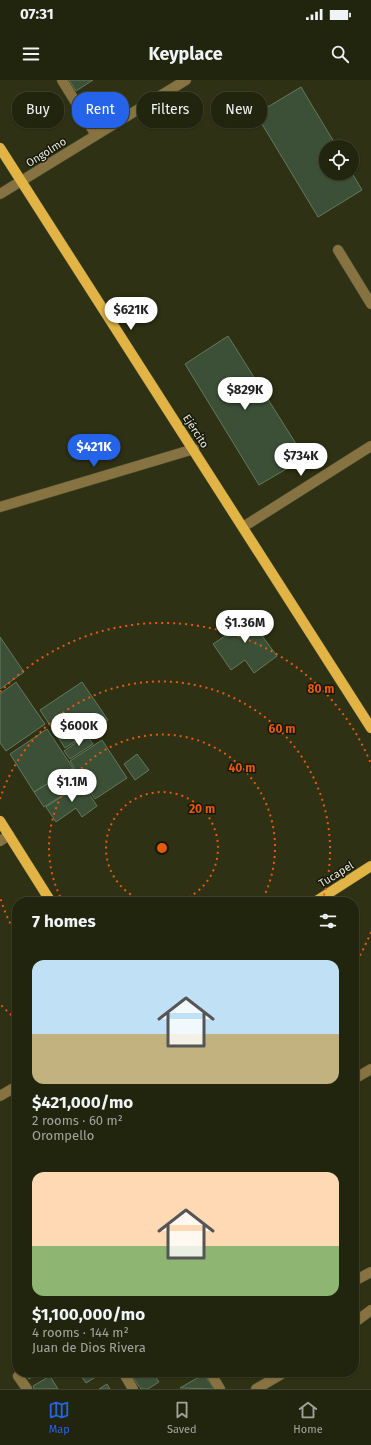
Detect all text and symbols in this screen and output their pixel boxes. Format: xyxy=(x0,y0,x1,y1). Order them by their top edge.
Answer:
text: 07:31 xyxy=(20,5,54,23)
icon: menu xyxy=(20,43,42,65)
text: Keyplace xyxy=(148,43,223,65)
icon: search xyxy=(329,43,351,65)
chip: Buy xyxy=(12,92,64,128)
chip: Rent xyxy=(72,92,129,128)
chip: Filters xyxy=(137,92,203,128)
chip: New xyxy=(211,92,267,128)
street label: Ongolmo xyxy=(24,135,69,170)
map controls xyxy=(319,140,359,180)
button: locate xyxy=(319,140,359,180)
pin: $621K xyxy=(103,297,159,331)
text: $621K xyxy=(114,302,148,317)
pin: $829K xyxy=(217,377,273,411)
text: $829K xyxy=(227,382,263,397)
street label: Ejército xyxy=(180,412,211,451)
pin: $421K xyxy=(66,434,122,468)
text: $421K xyxy=(77,439,111,454)
pin: $734K xyxy=(273,443,329,477)
text: $734K xyxy=(283,448,319,463)
pin: $1.36M xyxy=(212,610,278,644)
text: $1.36M xyxy=(225,615,265,630)
text: 80 m xyxy=(308,682,334,696)
pin: $600K xyxy=(51,713,107,747)
text: $600K xyxy=(60,718,98,733)
text: 60 m xyxy=(269,722,295,736)
text: 40 m xyxy=(229,761,255,775)
pin: $1.1M xyxy=(44,769,100,803)
text: $1.1M xyxy=(57,774,87,789)
text: 20 m xyxy=(189,802,215,816)
centre of rings xyxy=(155,841,169,855)
street label: Tucapel xyxy=(316,859,356,890)
icon: filters xyxy=(317,910,339,932)
text: 7 homes xyxy=(32,911,96,932)
icon: home xyxy=(150,986,222,1058)
text: $421,000/mo xyxy=(32,1092,133,1113)
text: 2 rooms · 60 m² xyxy=(32,1113,123,1128)
text: Orompello xyxy=(32,1128,94,1143)
icon: home xyxy=(150,1198,222,1270)
text: $1,100,000/mo xyxy=(32,1304,145,1325)
text: 4 rooms · 144 m² xyxy=(32,1325,129,1340)
text: Juan de Dios Rivera xyxy=(32,1340,146,1355)
tab: Map xyxy=(48,1399,70,1436)
tab: Saved xyxy=(167,1399,197,1436)
tab: Home xyxy=(293,1399,323,1436)

